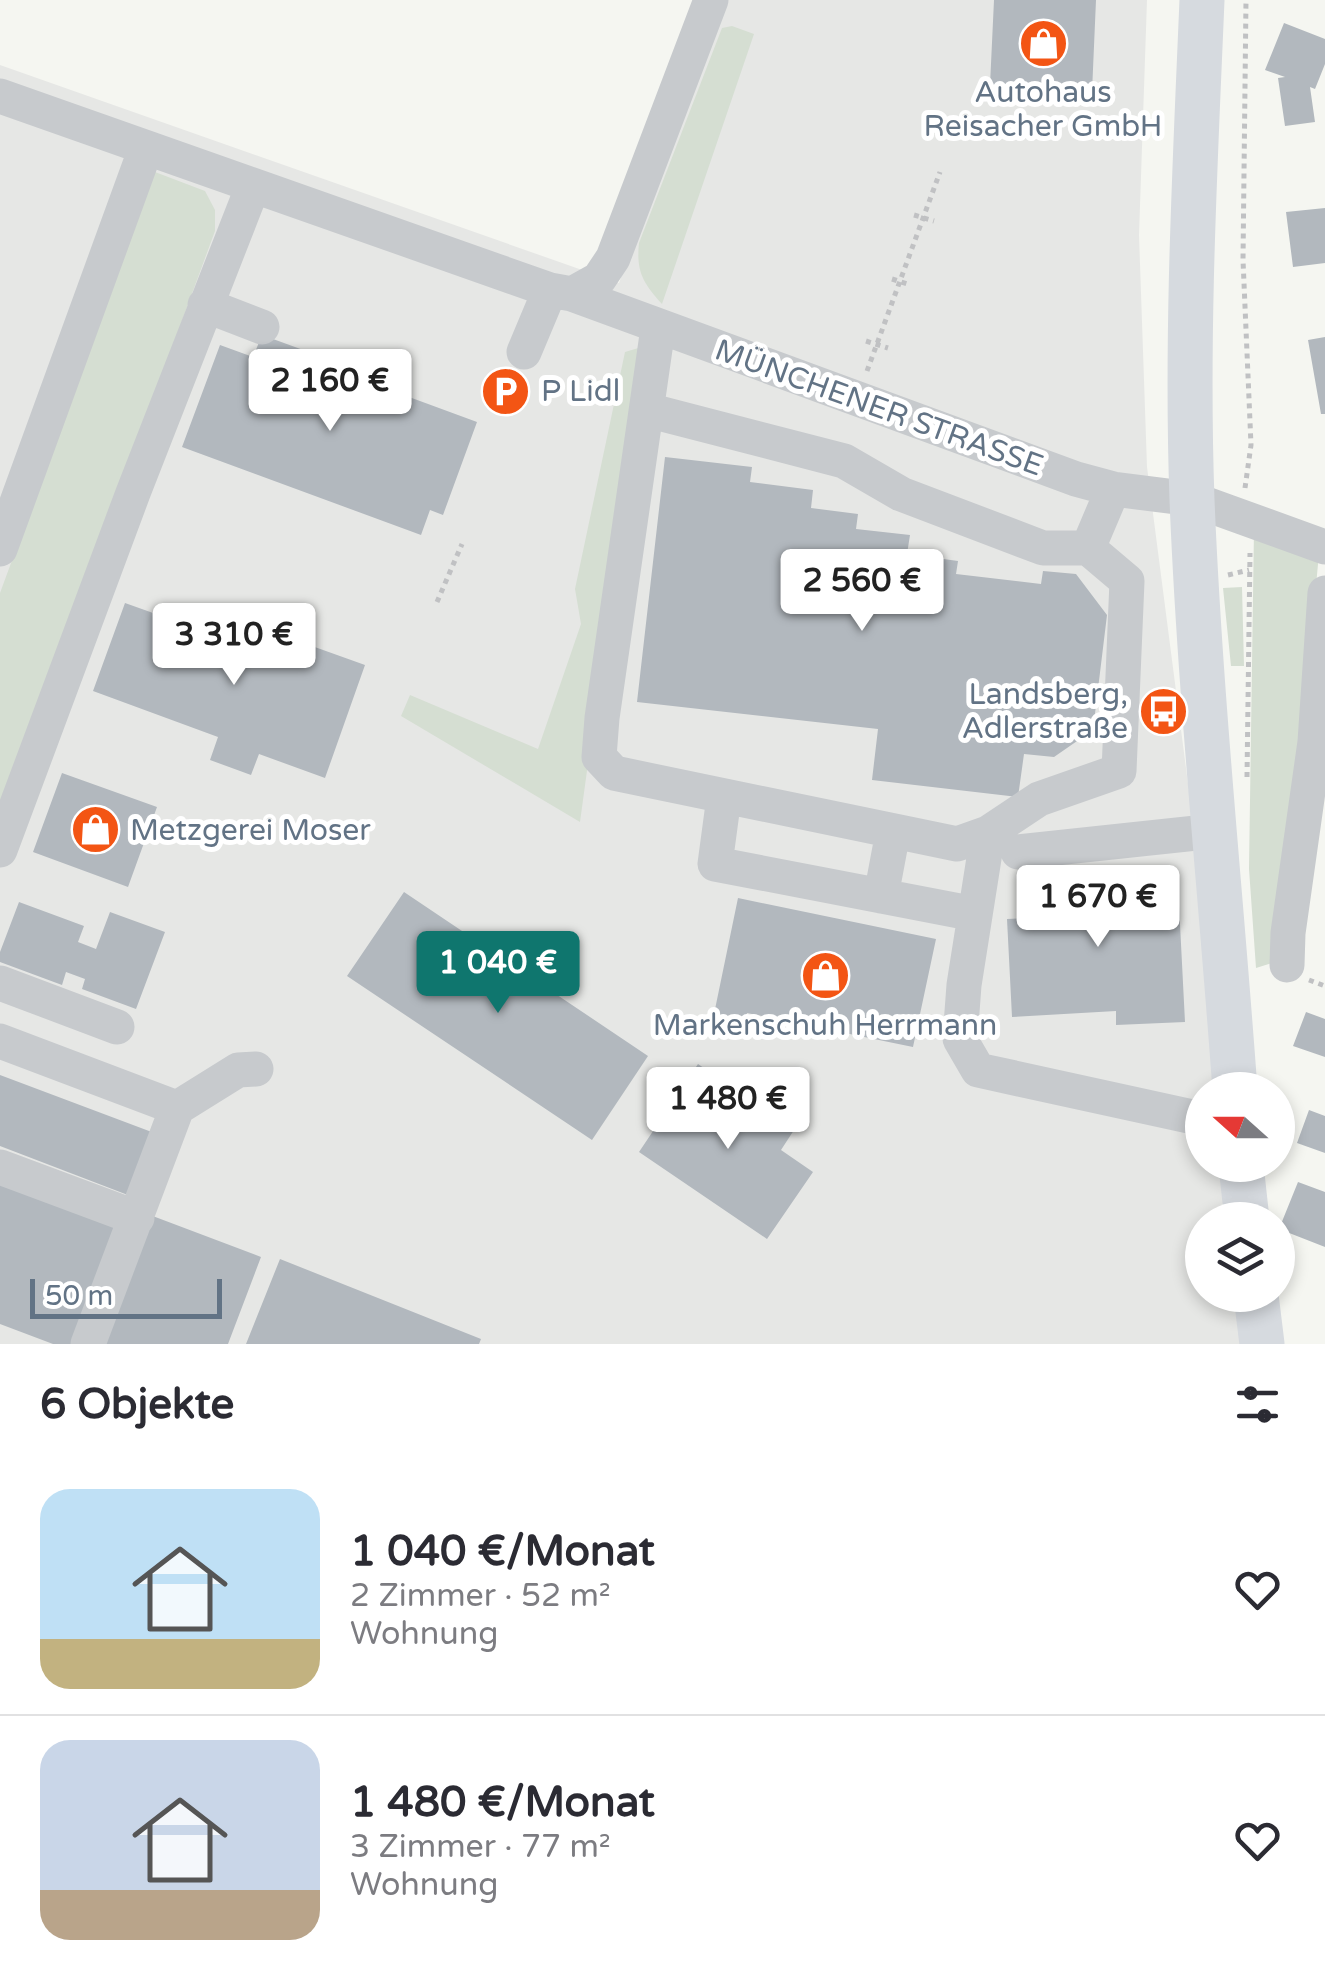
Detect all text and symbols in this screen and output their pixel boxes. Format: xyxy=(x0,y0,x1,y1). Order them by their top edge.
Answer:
shop icon: Autohaus Reisacher GmbH xyxy=(1017,17,1069,69)
place label: Autohaus Reisacher GmbH xyxy=(923,74,1163,145)
street label: MÜNCHENER STRASSE xyxy=(710,331,1048,485)
pin: 2 160 € xyxy=(238,349,422,434)
text: 2 160 € xyxy=(271,362,389,400)
parking icon: P Lidl xyxy=(480,365,532,417)
place label: P Lidl xyxy=(541,373,620,410)
pin: 2 560 € xyxy=(770,549,954,634)
text: 2 560 € xyxy=(803,562,921,600)
pin: 3 310 € xyxy=(142,603,326,688)
text: 3 310 € xyxy=(175,616,293,654)
place label: Landsberg, Adlerstraße xyxy=(962,676,1128,747)
bus stop icon: Landsberg, Adlerstraße xyxy=(1137,685,1189,737)
shop icon: Metzgerei Moser xyxy=(69,804,121,856)
place label: Metzgerei Moser xyxy=(130,812,371,849)
pin: 1 670 € xyxy=(1006,865,1190,950)
text: 1 670 € xyxy=(1039,878,1157,916)
pin: 1 040 € xyxy=(406,931,590,1016)
text: 1 040 € xyxy=(439,944,557,982)
shop icon: Markenschuh Herrmann xyxy=(799,950,851,1002)
place label: Markenschuh Herrmann xyxy=(653,1007,997,1044)
pin: 1 480 € xyxy=(636,1067,820,1152)
north arrow xyxy=(1185,1072,1295,1182)
map controls xyxy=(1185,1072,1295,1312)
text: 1 480 € xyxy=(669,1080,787,1118)
button: layers xyxy=(1185,1202,1295,1312)
scale bar xyxy=(30,1274,222,1318)
text: 50 m xyxy=(45,1279,113,1313)
icon: filters xyxy=(1230,1377,1285,1432)
text: 6 Objekte xyxy=(40,1379,234,1430)
text: 1 040 €/Monat xyxy=(350,1526,655,1577)
icon: home xyxy=(120,1529,240,1649)
icon: heart xyxy=(1230,1562,1285,1617)
text: 2 Zimmer · 52 m² xyxy=(350,1577,611,1615)
text: Wohnung xyxy=(350,1615,498,1653)
text: 1 480 €/Monat xyxy=(350,1777,655,1828)
icon: home xyxy=(120,1780,240,1900)
icon: heart xyxy=(1230,1813,1285,1868)
text: 3 Zimmer · 77 m² xyxy=(350,1828,611,1866)
text: Wohnung xyxy=(350,1866,498,1904)

